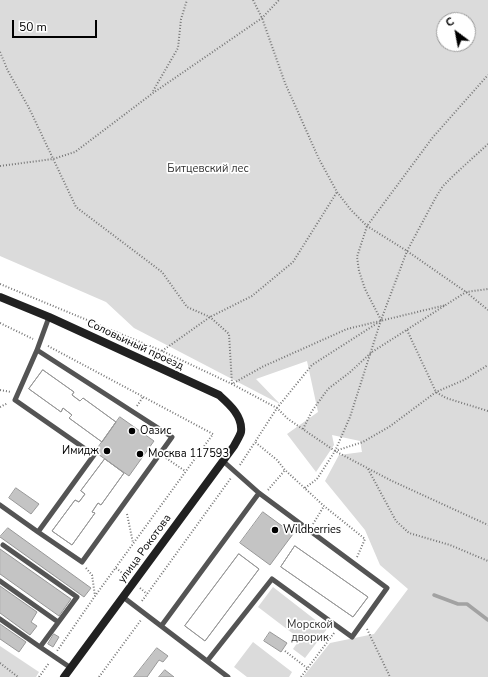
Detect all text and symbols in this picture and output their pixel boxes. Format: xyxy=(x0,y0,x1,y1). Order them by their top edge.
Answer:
scale bar xyxy=(14,12,99,38)
north arrow xyxy=(436,12,476,52)
text: С xyxy=(443,14,457,31)
text: 50 m xyxy=(19,19,47,35)
park label: Битцевский лес xyxy=(167,162,249,176)
street label: Соловьиный проезд xyxy=(85,317,185,373)
place label: Оазис xyxy=(140,424,171,438)
marker: Оазис xyxy=(127,426,137,436)
place label: Имидж xyxy=(62,444,99,458)
marker: Имидж xyxy=(102,446,112,456)
place label: Москва 117593 xyxy=(148,447,229,461)
marker: Москва 117593 xyxy=(135,449,145,459)
street label: улица Рокотова xyxy=(116,512,174,586)
place label: Wildberries xyxy=(283,523,341,537)
marker: Wildberries xyxy=(270,525,280,535)
park label: Морской дворик xyxy=(287,618,333,644)

